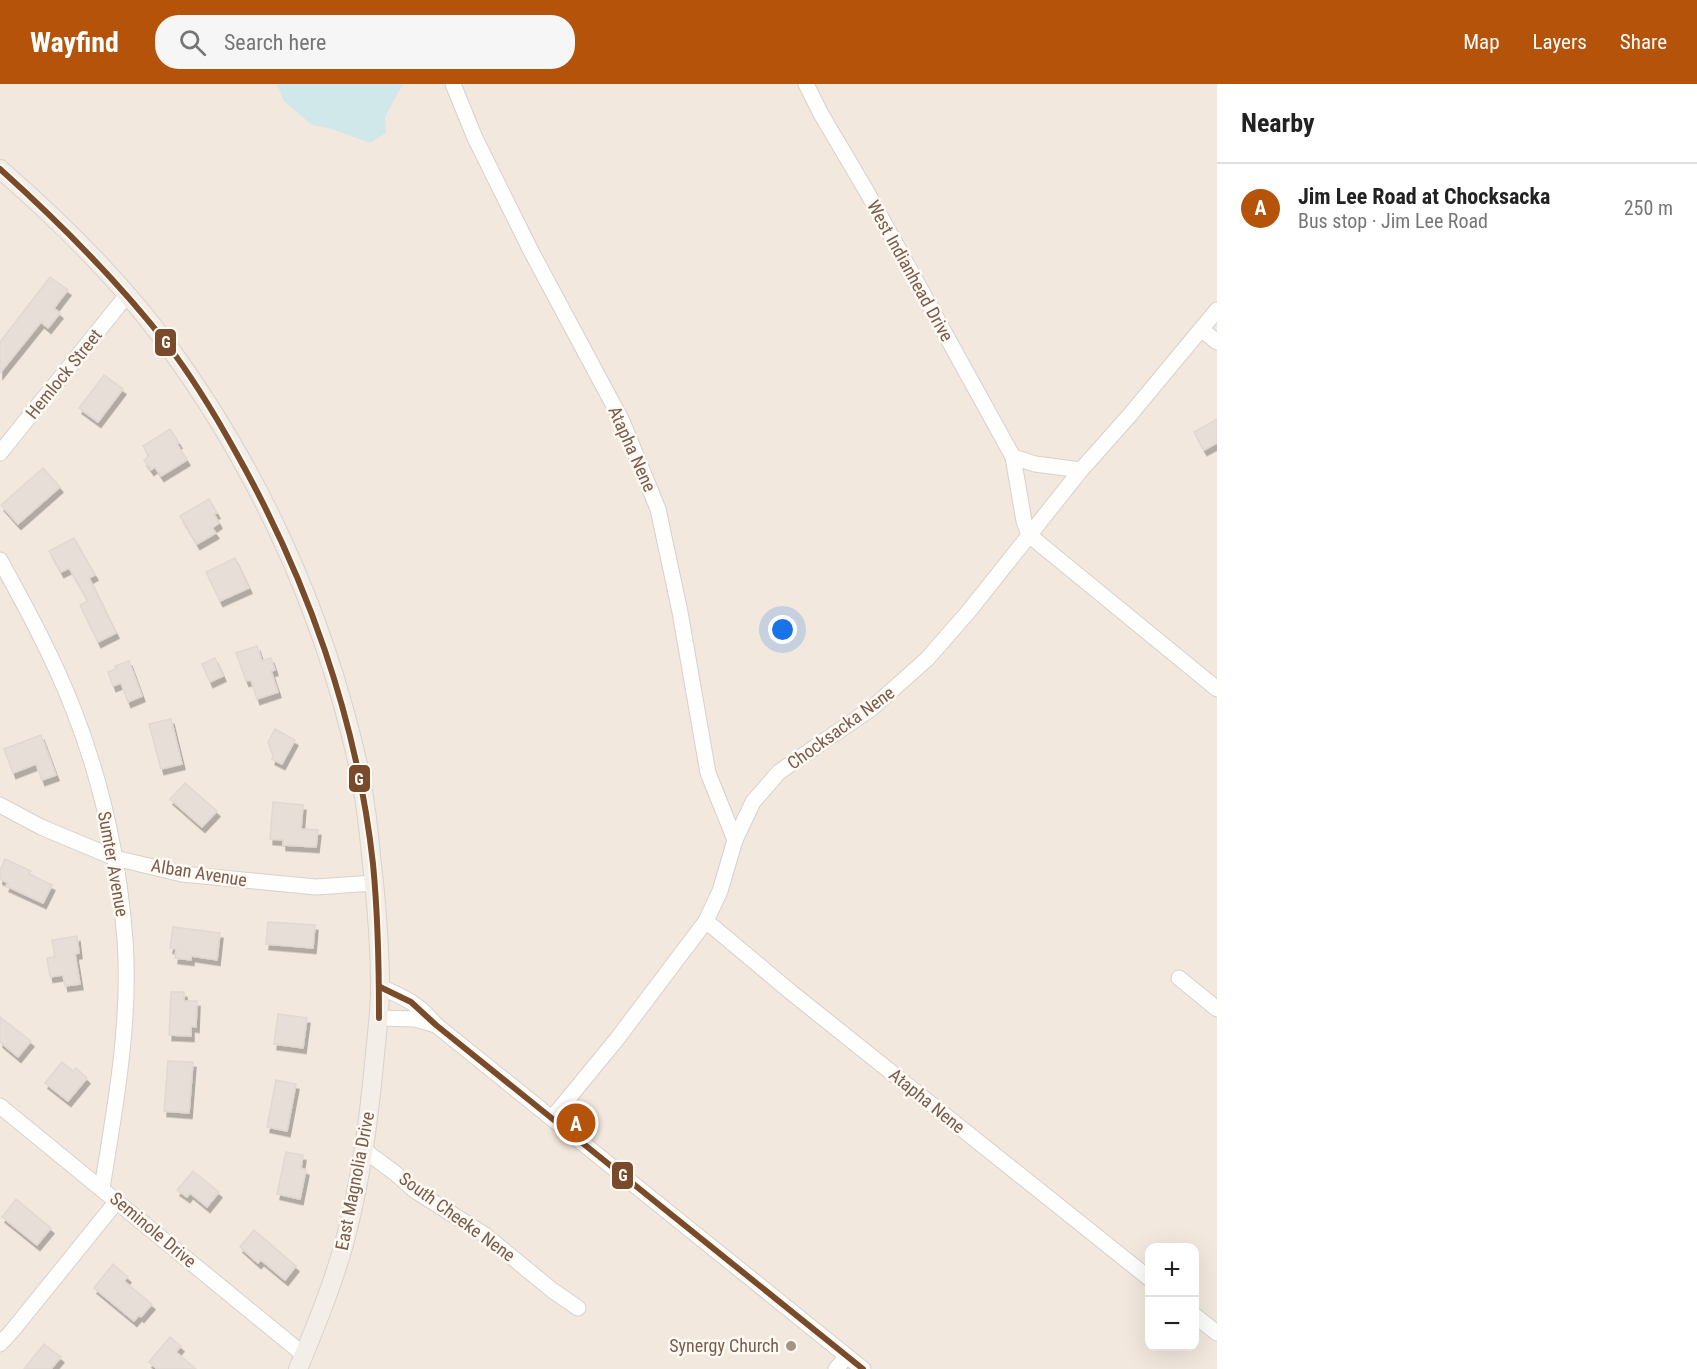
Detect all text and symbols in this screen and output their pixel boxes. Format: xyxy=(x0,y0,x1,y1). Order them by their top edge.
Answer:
search box xyxy=(155,15,575,69)
text: Wayfind xyxy=(30,26,119,59)
icon: search xyxy=(176,26,209,59)
text: Search here xyxy=(224,30,326,55)
text: Map xyxy=(1463,30,1500,54)
text: Layers xyxy=(1533,30,1587,54)
text: Share xyxy=(1620,30,1667,54)
text: Nearby xyxy=(1241,108,1315,138)
text: Jim Lee Road at Chocksacka xyxy=(1298,184,1550,209)
text: A xyxy=(1255,196,1266,220)
text: 250 m xyxy=(1624,196,1673,220)
street label: West Indianhead Drive xyxy=(863,197,958,345)
text: Bus stop · Jim Lee Road xyxy=(1298,209,1488,233)
street label: Hemlock Street xyxy=(21,325,106,423)
line badge: G xyxy=(154,328,177,357)
text: G xyxy=(161,333,171,352)
street label: Atapha Nene xyxy=(604,403,661,495)
your location xyxy=(768,615,797,644)
street label: Chocksacka Nene xyxy=(783,682,898,773)
line badge: G xyxy=(348,764,371,793)
text: G xyxy=(354,770,364,789)
street label: Sumter Avenue xyxy=(94,810,133,918)
street label: Alban Avenue xyxy=(150,855,248,890)
street label: Atapha Nene xyxy=(885,1064,969,1137)
pin: A xyxy=(556,1100,596,1146)
street label: East Magnolia Drive xyxy=(331,1110,378,1252)
line badge: G xyxy=(611,1161,634,1190)
text: G xyxy=(618,1166,628,1185)
street label: South Cheeke Nene xyxy=(395,1167,519,1266)
street label: Seminole Drive xyxy=(106,1188,201,1272)
map controls xyxy=(1145,1243,1199,1351)
button: + xyxy=(1145,1243,1199,1297)
button: − xyxy=(1145,1297,1199,1351)
place label: Synergy Church xyxy=(669,1335,779,1356)
marker: Synergy Church xyxy=(784,1339,798,1353)

